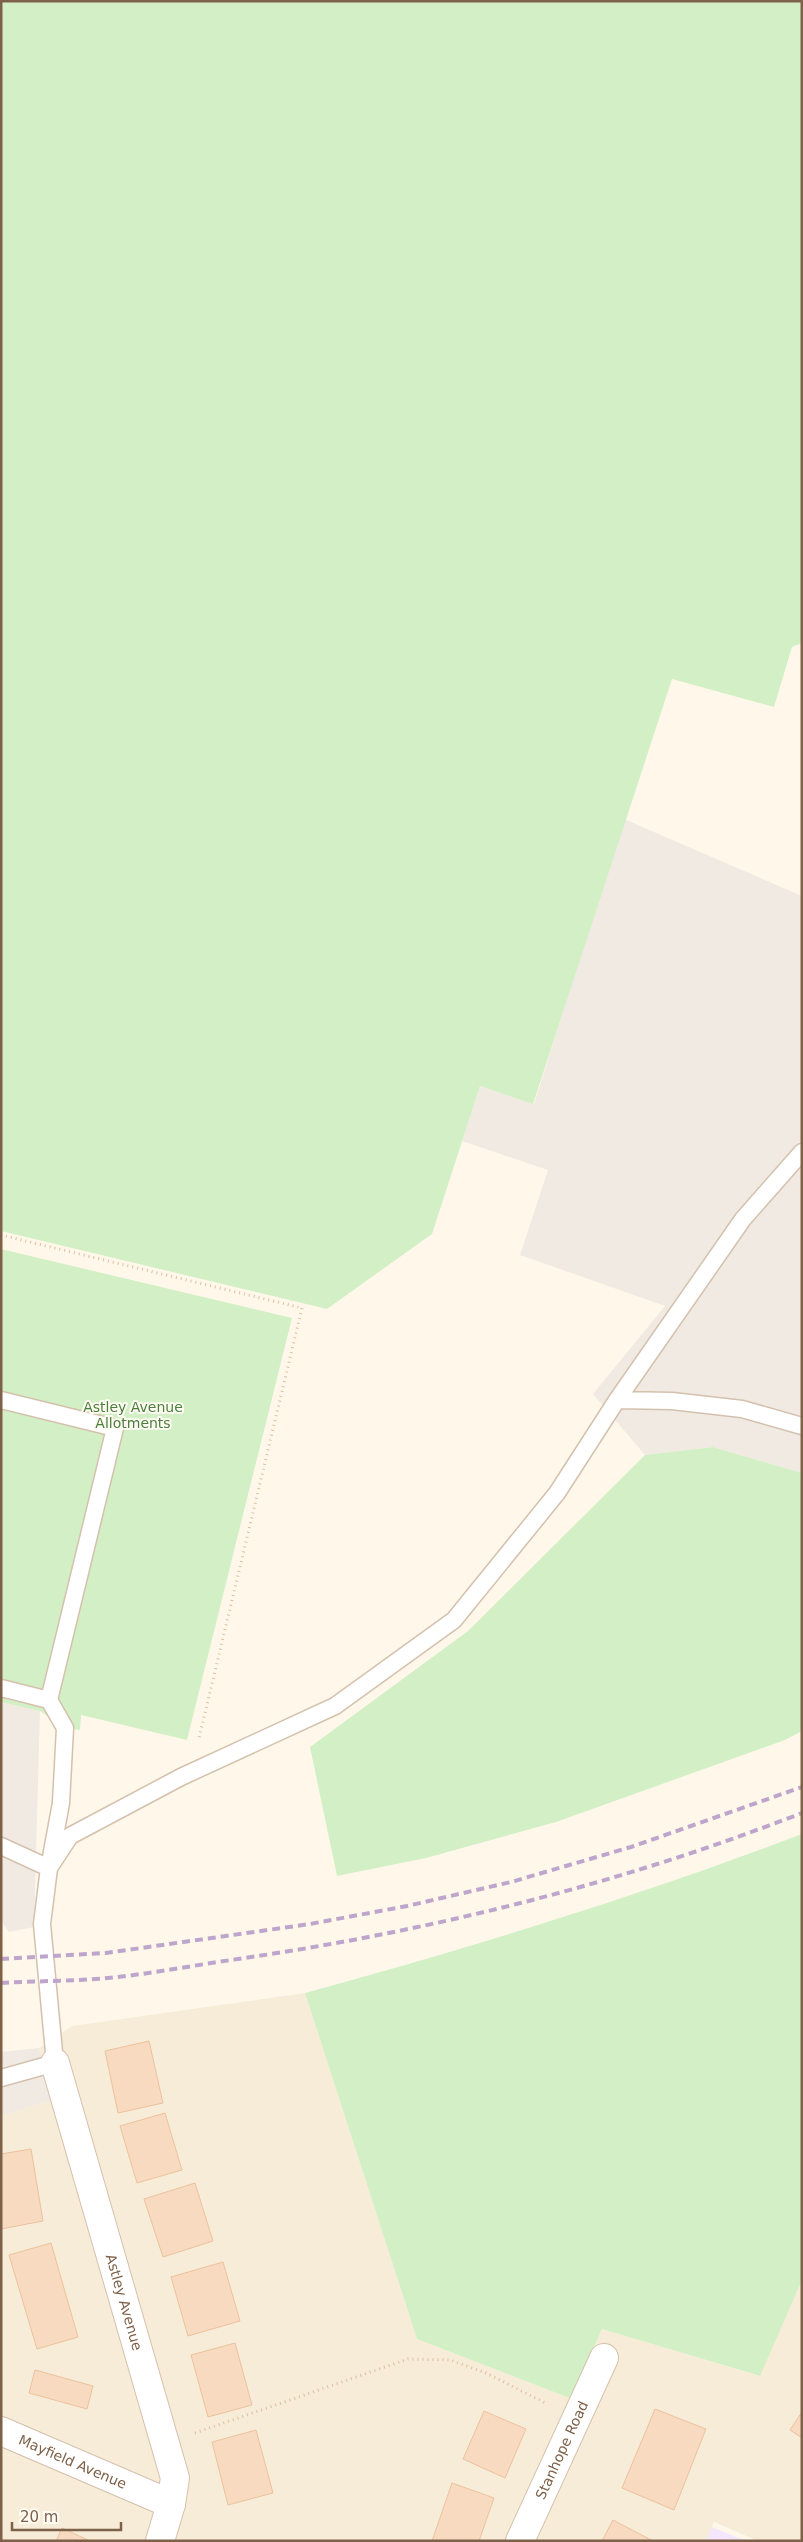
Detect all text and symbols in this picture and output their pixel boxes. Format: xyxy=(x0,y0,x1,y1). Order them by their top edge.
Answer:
park label: Astley Avenue Allotments xyxy=(83,1399,183,1431)
street label: Astley Avenue xyxy=(103,2252,146,2352)
street label: Stanhope Road xyxy=(532,2398,591,2502)
street label: Mayfield Avenue xyxy=(16,2432,129,2492)
scale bar xyxy=(12,2500,121,2532)
text: 20 m xyxy=(20,2508,58,2526)

